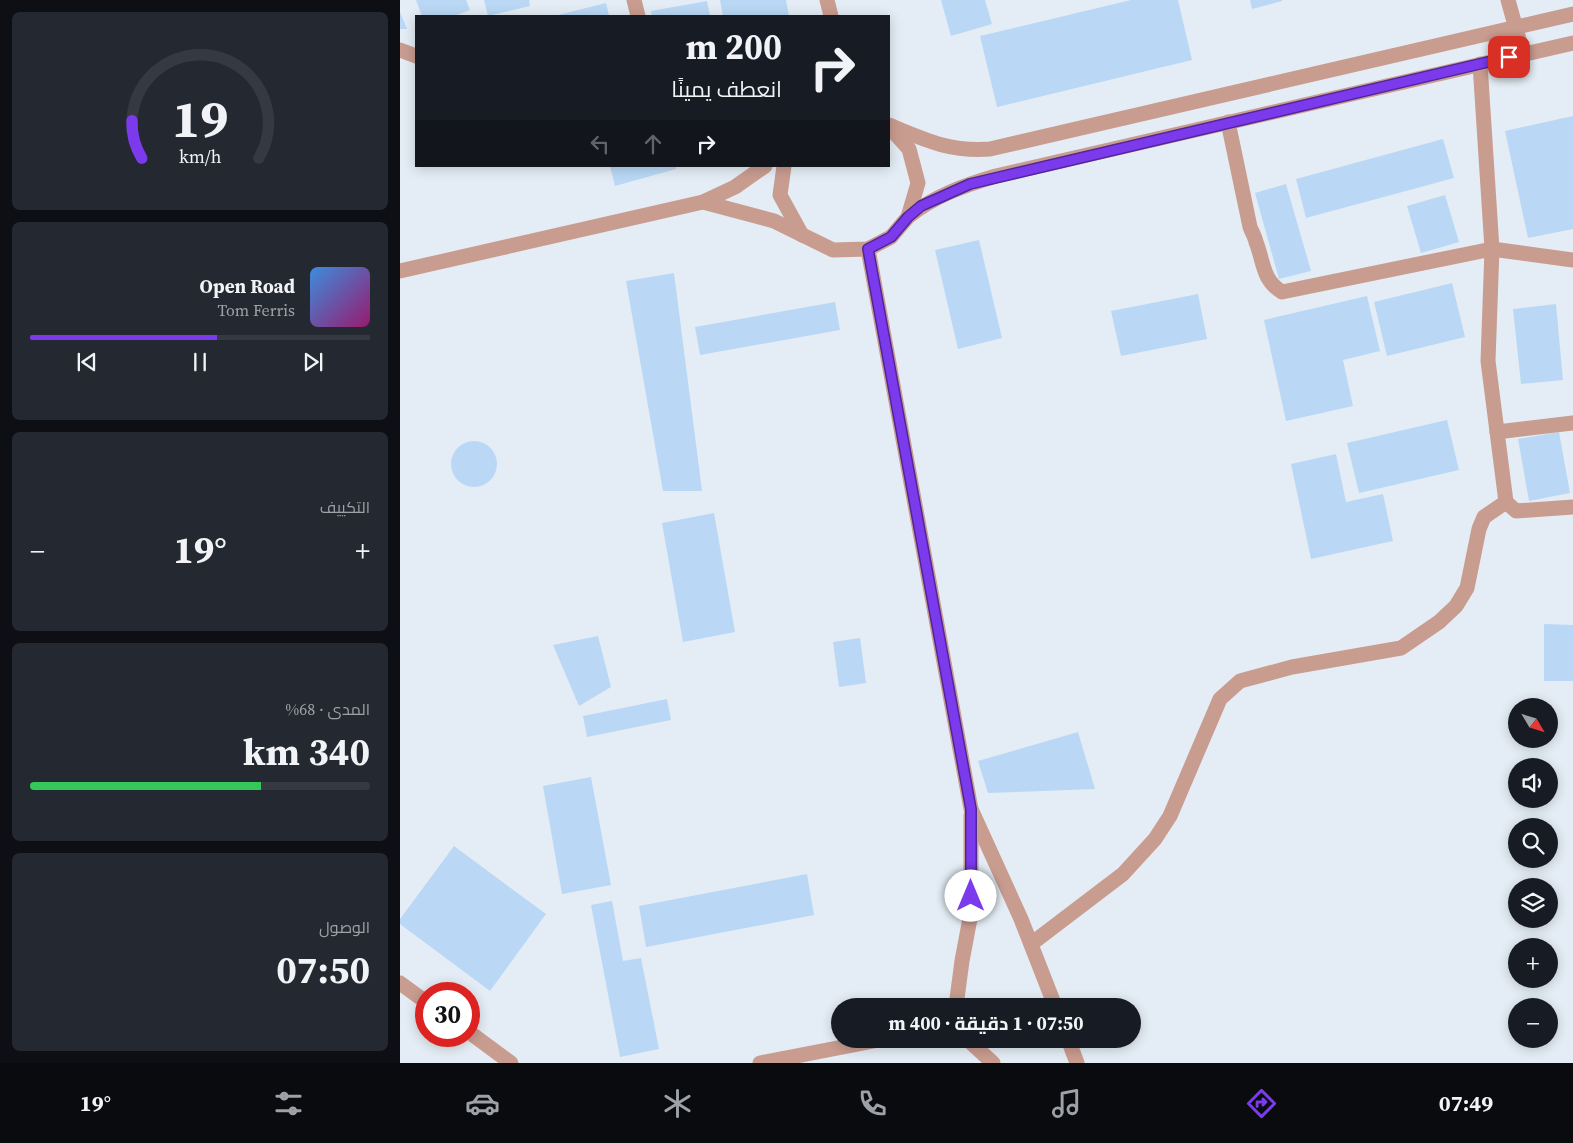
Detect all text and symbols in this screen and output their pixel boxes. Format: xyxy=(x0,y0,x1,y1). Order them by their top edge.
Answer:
text: 200 m xyxy=(686,23,782,71)
icon: right xyxy=(800,35,865,100)
pin xyxy=(1488,36,1530,78)
icon: arrive xyxy=(1495,43,1523,71)
text: انعطف يمينًا xyxy=(671,74,782,104)
text: 19 xyxy=(172,83,228,154)
icon: left xyxy=(586,130,614,158)
icon: ahead xyxy=(639,130,667,158)
icon: right xyxy=(692,130,720,158)
text: km/h xyxy=(179,144,222,169)
text: Open Road xyxy=(200,273,295,299)
text: Tom Ferris xyxy=(218,299,295,321)
icon: previous xyxy=(73,348,101,376)
icon: pause xyxy=(186,348,214,376)
icon: next xyxy=(299,348,327,376)
text: التكييف xyxy=(320,496,370,518)
text: 19° xyxy=(173,524,227,576)
text: − xyxy=(30,532,45,570)
text: + xyxy=(355,532,370,570)
text: المدى · 68% xyxy=(285,698,370,720)
north arrow xyxy=(1508,698,1558,748)
map controls xyxy=(1508,698,1558,1048)
text: 340 km xyxy=(243,726,370,778)
button: sound xyxy=(1508,758,1558,808)
button: search xyxy=(1508,818,1558,868)
position arrow xyxy=(944,869,996,921)
button: layers xyxy=(1508,878,1558,928)
text: الوصول xyxy=(319,916,370,938)
button: + xyxy=(1508,938,1558,988)
text: 07:50 xyxy=(276,944,370,996)
speed limit sign: 30 xyxy=(415,982,480,1047)
button: − xyxy=(1508,998,1558,1048)
text: 07:50 · 1 دقيقة · 400 m xyxy=(889,1010,1083,1036)
icon: filters xyxy=(271,1086,306,1121)
icon: car xyxy=(465,1086,500,1121)
icon: climate xyxy=(660,1086,695,1121)
icon: phone xyxy=(855,1086,890,1121)
icon: music xyxy=(1049,1086,1084,1121)
icon: directions xyxy=(1244,1086,1279,1121)
text: 19° xyxy=(80,1088,111,1118)
text: 07:49 xyxy=(1439,1088,1493,1118)

